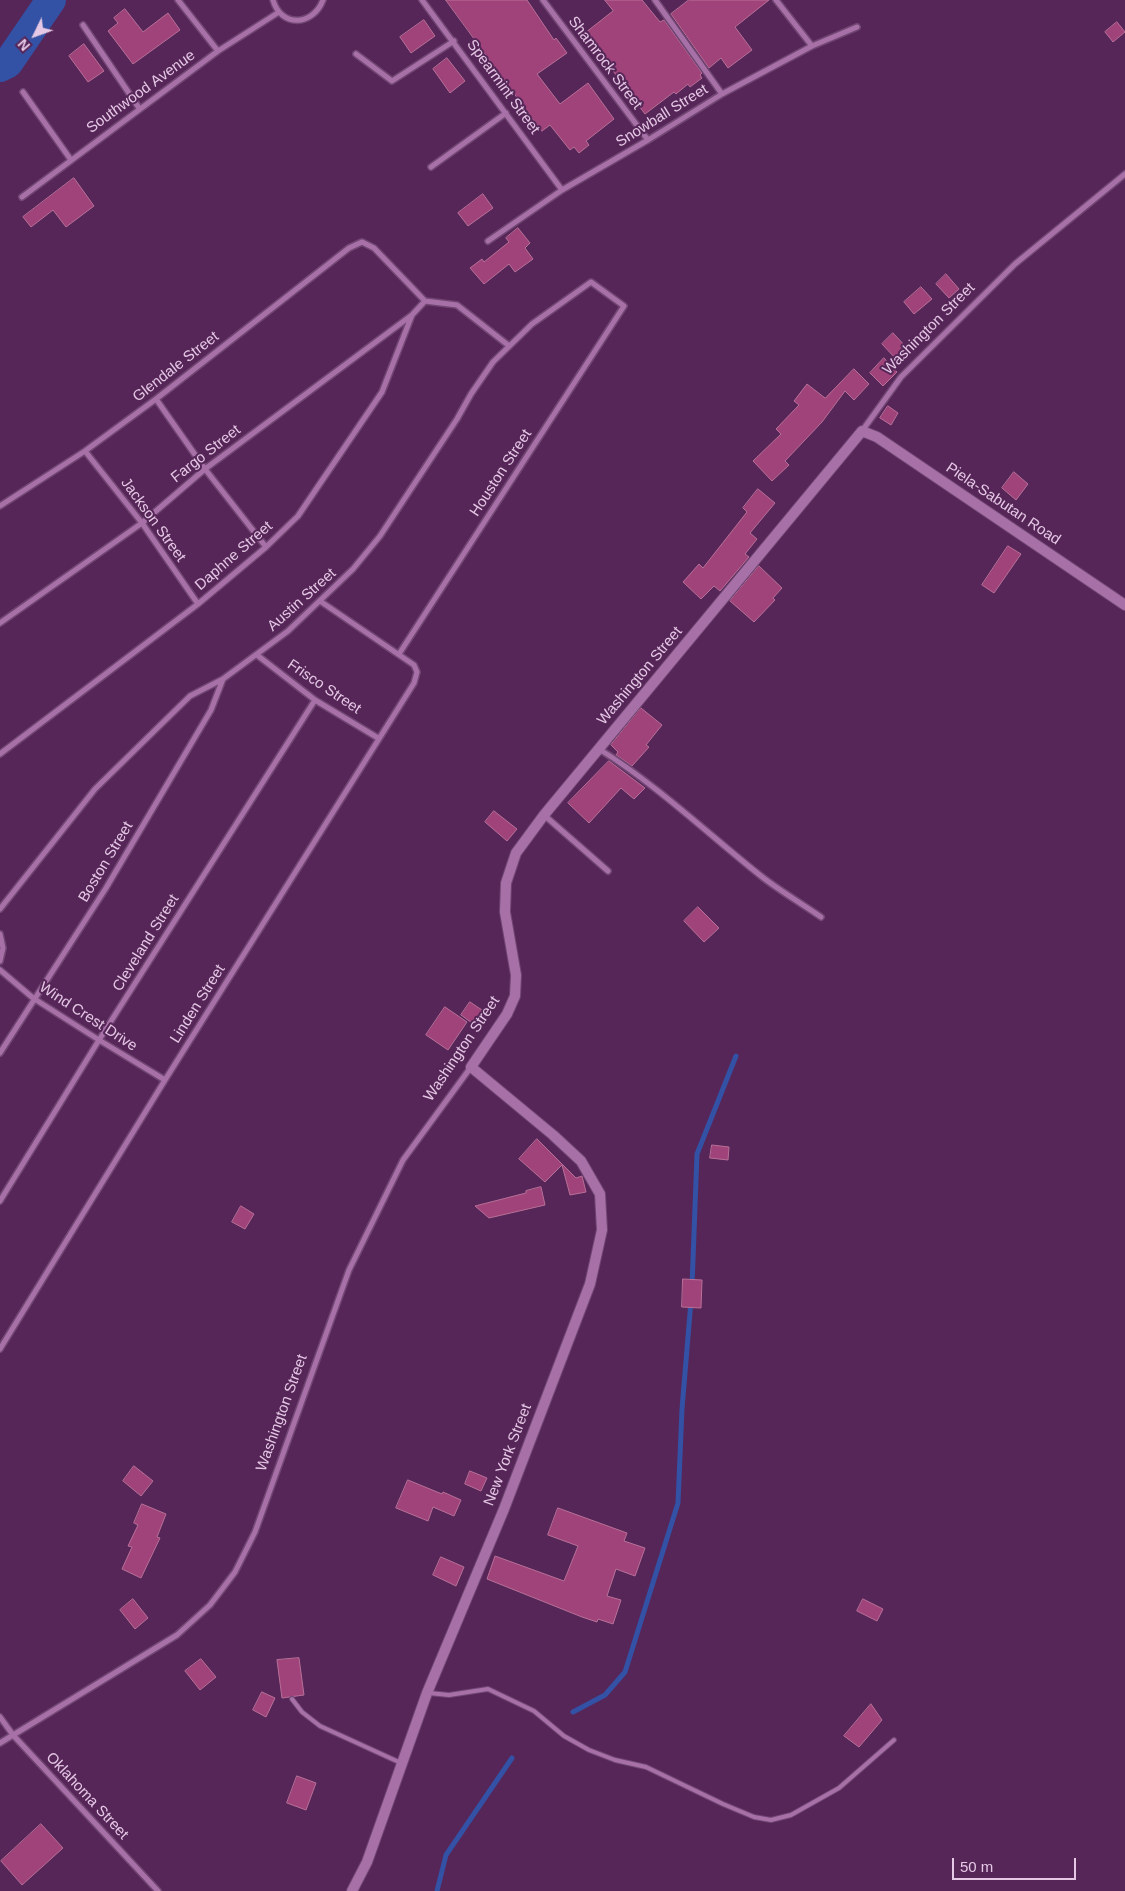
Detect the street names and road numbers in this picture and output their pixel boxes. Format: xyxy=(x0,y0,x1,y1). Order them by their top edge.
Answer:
street label: Shamrock Street xyxy=(564,13,646,113)
street label: Spearmint Street xyxy=(463,36,543,138)
street label: Southwood Avenue xyxy=(83,47,199,137)
street label: Snowball Street xyxy=(613,81,711,151)
street label: Washington Street xyxy=(879,279,979,379)
street label: Glendale Street xyxy=(129,328,223,406)
street label: Fargo Street xyxy=(168,421,244,487)
street label: Houston Street xyxy=(466,426,536,520)
street label: Piela-Sabutan Road xyxy=(942,459,1064,549)
street label: Jackson Street xyxy=(117,475,189,565)
street label: Daphne Street xyxy=(192,517,276,595)
street label: Austin Street xyxy=(264,565,340,635)
street label: Washington Street xyxy=(594,623,686,729)
street label: Frisco Street xyxy=(284,656,364,718)
street label: Boston Street xyxy=(75,818,137,906)
street label: Cleveland Street xyxy=(109,891,183,995)
street label: Linden Street xyxy=(167,961,229,1047)
street label: Wind Crest Drive xyxy=(36,979,140,1055)
street label: Washington Street xyxy=(420,993,504,1105)
street label: Washington Street xyxy=(253,1352,311,1474)
street label: New York Street xyxy=(480,1401,536,1509)
street label: Oklahoma Street xyxy=(42,1749,132,1843)

